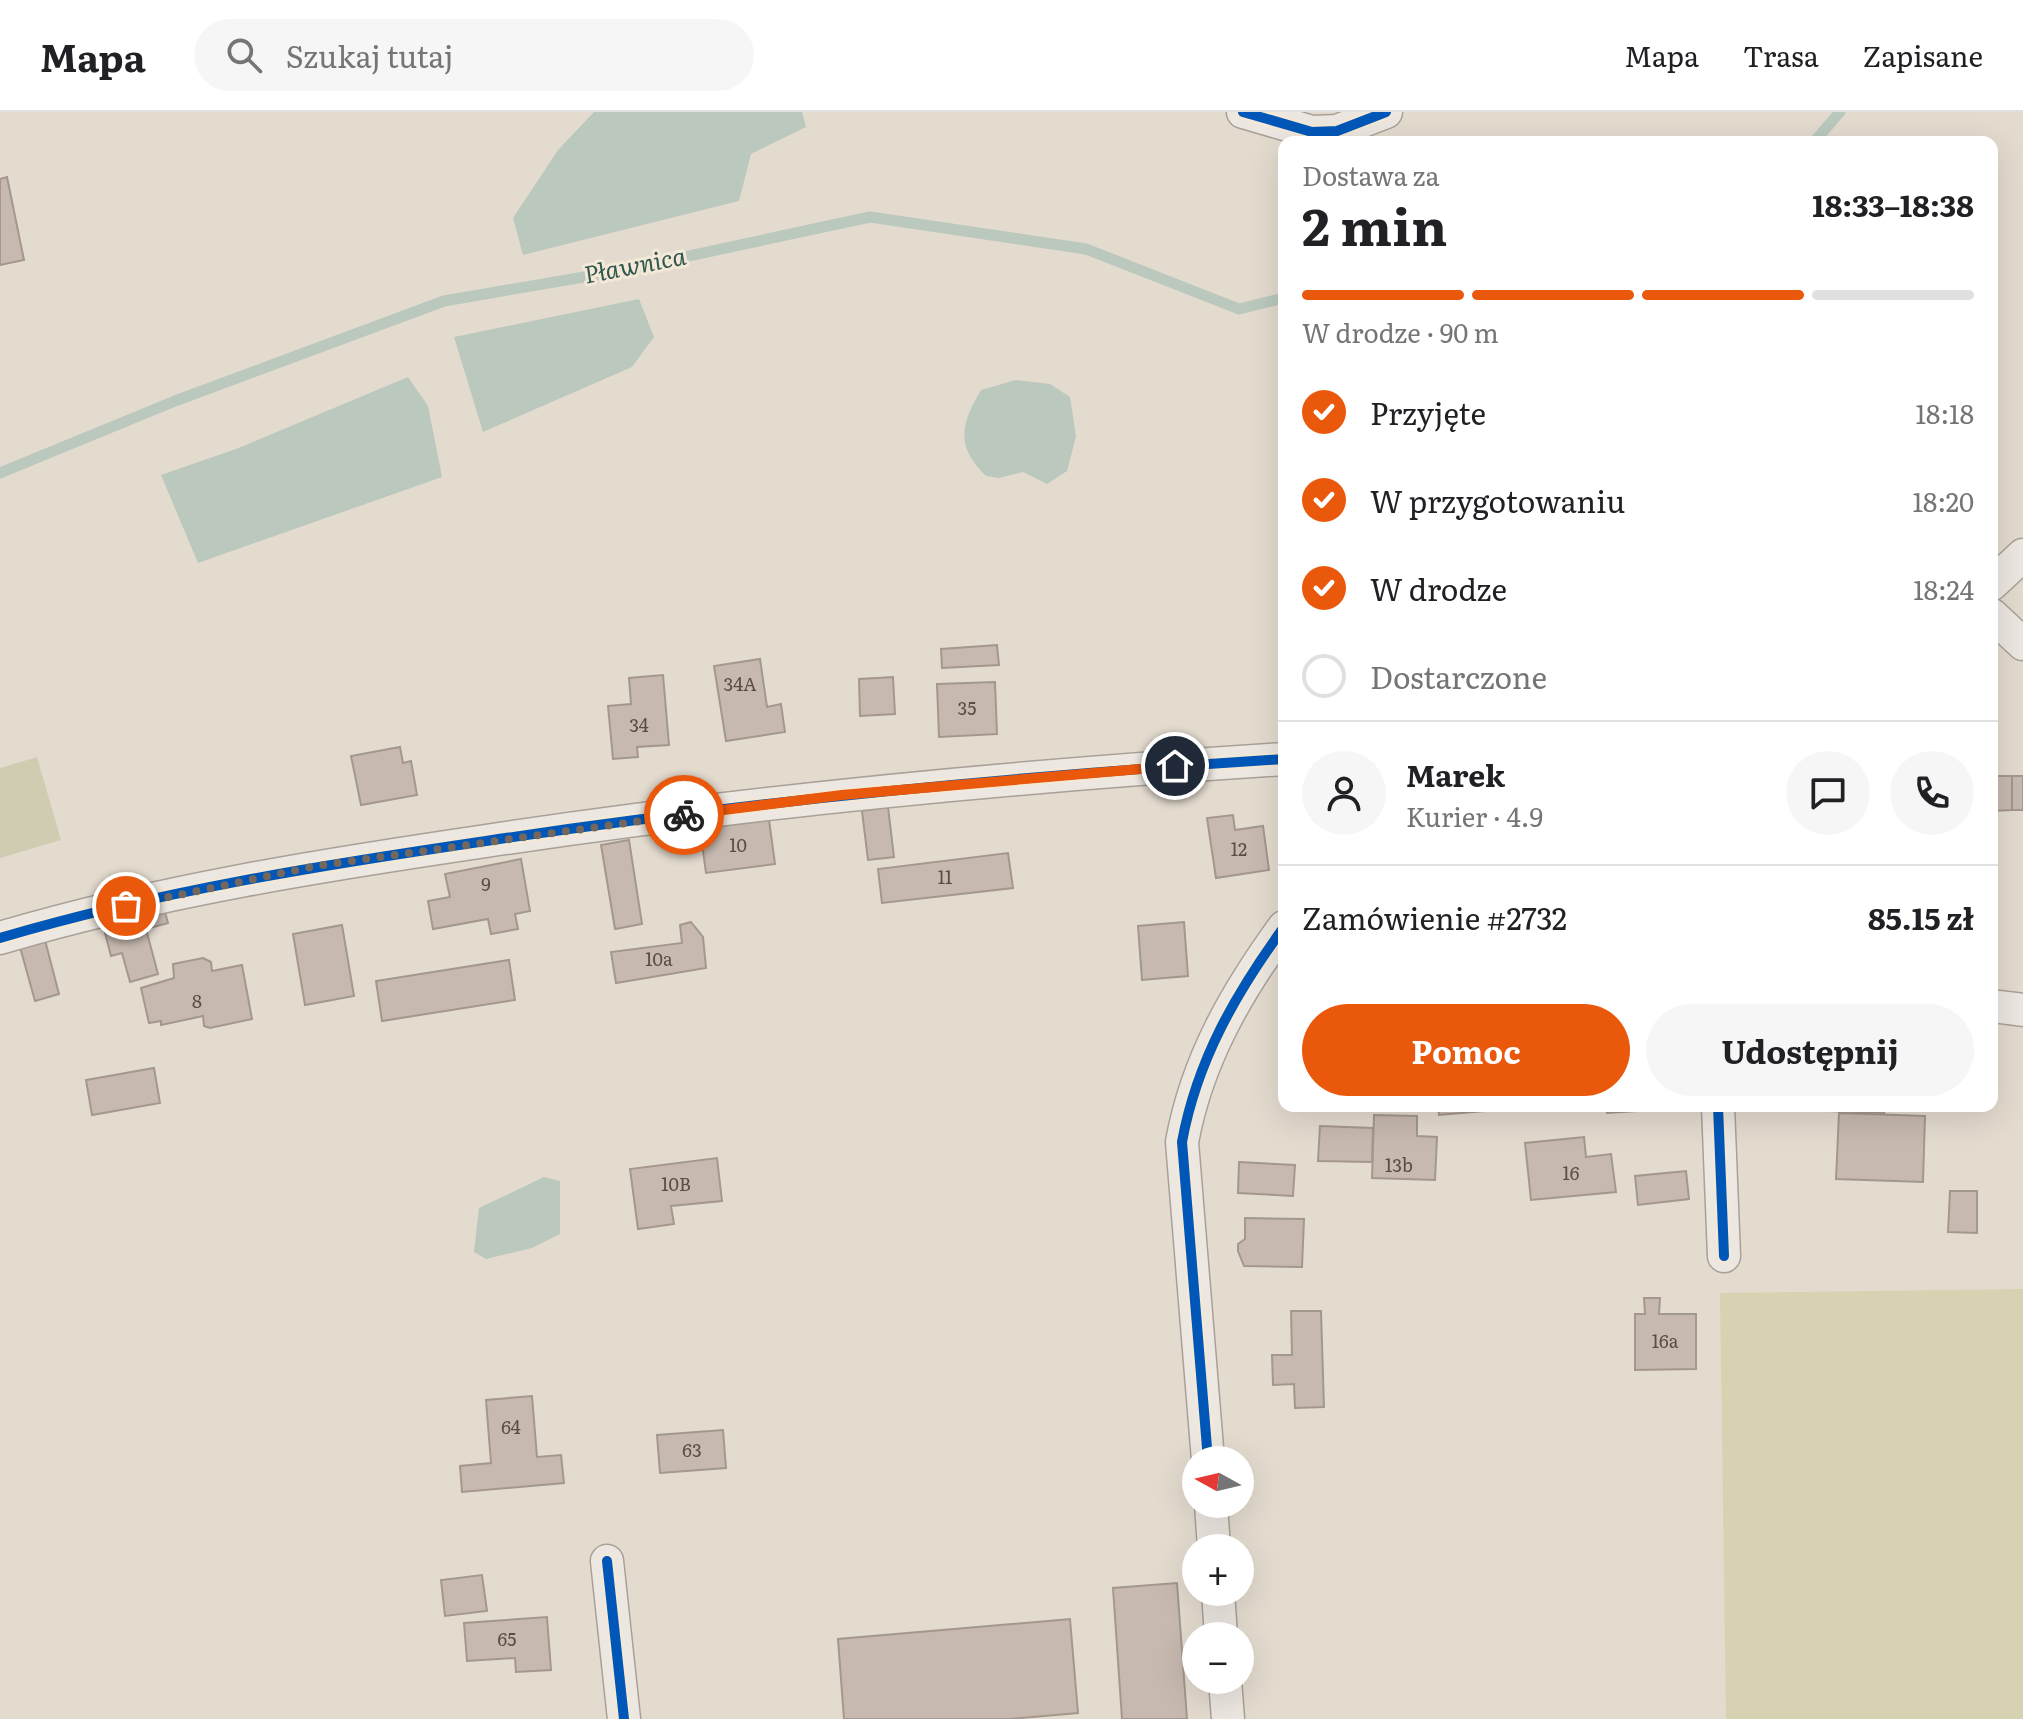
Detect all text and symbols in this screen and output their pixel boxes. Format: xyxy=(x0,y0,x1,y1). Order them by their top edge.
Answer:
search box xyxy=(194,19,754,91)
text: Mapa xyxy=(40,27,146,84)
icon: search xyxy=(222,33,266,77)
text: Szukaj tutaj xyxy=(286,33,453,77)
text: Mapa xyxy=(1624,34,1699,76)
text: Trasa xyxy=(1743,34,1819,76)
text: Zapisane xyxy=(1863,34,1983,76)
text: Dostawa za xyxy=(1302,155,1440,194)
text: 18:33–18:38 xyxy=(1812,182,1974,226)
text: 2 min xyxy=(1302,185,1447,262)
water label: Pławnica xyxy=(581,236,689,291)
text: W drodze · 90 m xyxy=(1302,312,1499,351)
icon: check xyxy=(1302,390,1346,434)
text: Przyjęte xyxy=(1370,390,1486,434)
text: 18:18 xyxy=(1916,393,1974,432)
icon: check xyxy=(1302,478,1346,522)
text: W przygotowaniu xyxy=(1370,478,1625,522)
text: 18:20 xyxy=(1912,481,1974,520)
icon: check xyxy=(1302,566,1346,610)
text: W drodze xyxy=(1370,566,1507,610)
text: 18:24 xyxy=(1913,569,1974,608)
text: Dostarczone xyxy=(1370,654,1547,698)
house number: 34A xyxy=(724,670,756,697)
house number: 35 xyxy=(958,694,976,721)
house number: 34 xyxy=(629,711,649,738)
pin xyxy=(1141,732,1209,800)
icon: home xyxy=(1153,744,1197,788)
button: person xyxy=(1302,751,1386,835)
button: chat xyxy=(1786,751,1870,835)
button: phone xyxy=(1890,751,1974,835)
text: Marek xyxy=(1406,752,1505,796)
courier xyxy=(644,775,724,855)
icon: bike xyxy=(662,793,706,837)
text: Kurier · 4.9 xyxy=(1406,796,1543,835)
house number: 10 xyxy=(729,831,747,858)
house number: 12 xyxy=(1231,835,1247,862)
house number: 11 xyxy=(938,863,952,890)
house number: 9 xyxy=(481,870,491,897)
pin xyxy=(92,872,160,940)
icon: bag xyxy=(104,884,148,928)
text: Zamówienie #2732 xyxy=(1302,895,1567,939)
text: 85.15 zł xyxy=(1868,895,1974,939)
house number: 10a xyxy=(645,945,673,972)
house number: 8 xyxy=(192,987,202,1014)
button: Pomoc xyxy=(1302,1004,1630,1096)
button: Udostępnij xyxy=(1646,1004,1974,1096)
house number: 13b xyxy=(1385,1151,1413,1178)
house number: 16 xyxy=(1563,1159,1580,1186)
house number: 10B xyxy=(661,1170,691,1197)
house number: 16a xyxy=(1652,1327,1679,1354)
house number: 64 xyxy=(501,1413,521,1440)
house number: 63 xyxy=(682,1436,702,1463)
north arrow xyxy=(1182,1446,1254,1518)
map controls xyxy=(1182,1446,1254,1694)
button: + xyxy=(1182,1534,1254,1606)
button: − xyxy=(1182,1622,1254,1694)
house number: 65 xyxy=(498,1625,516,1652)

